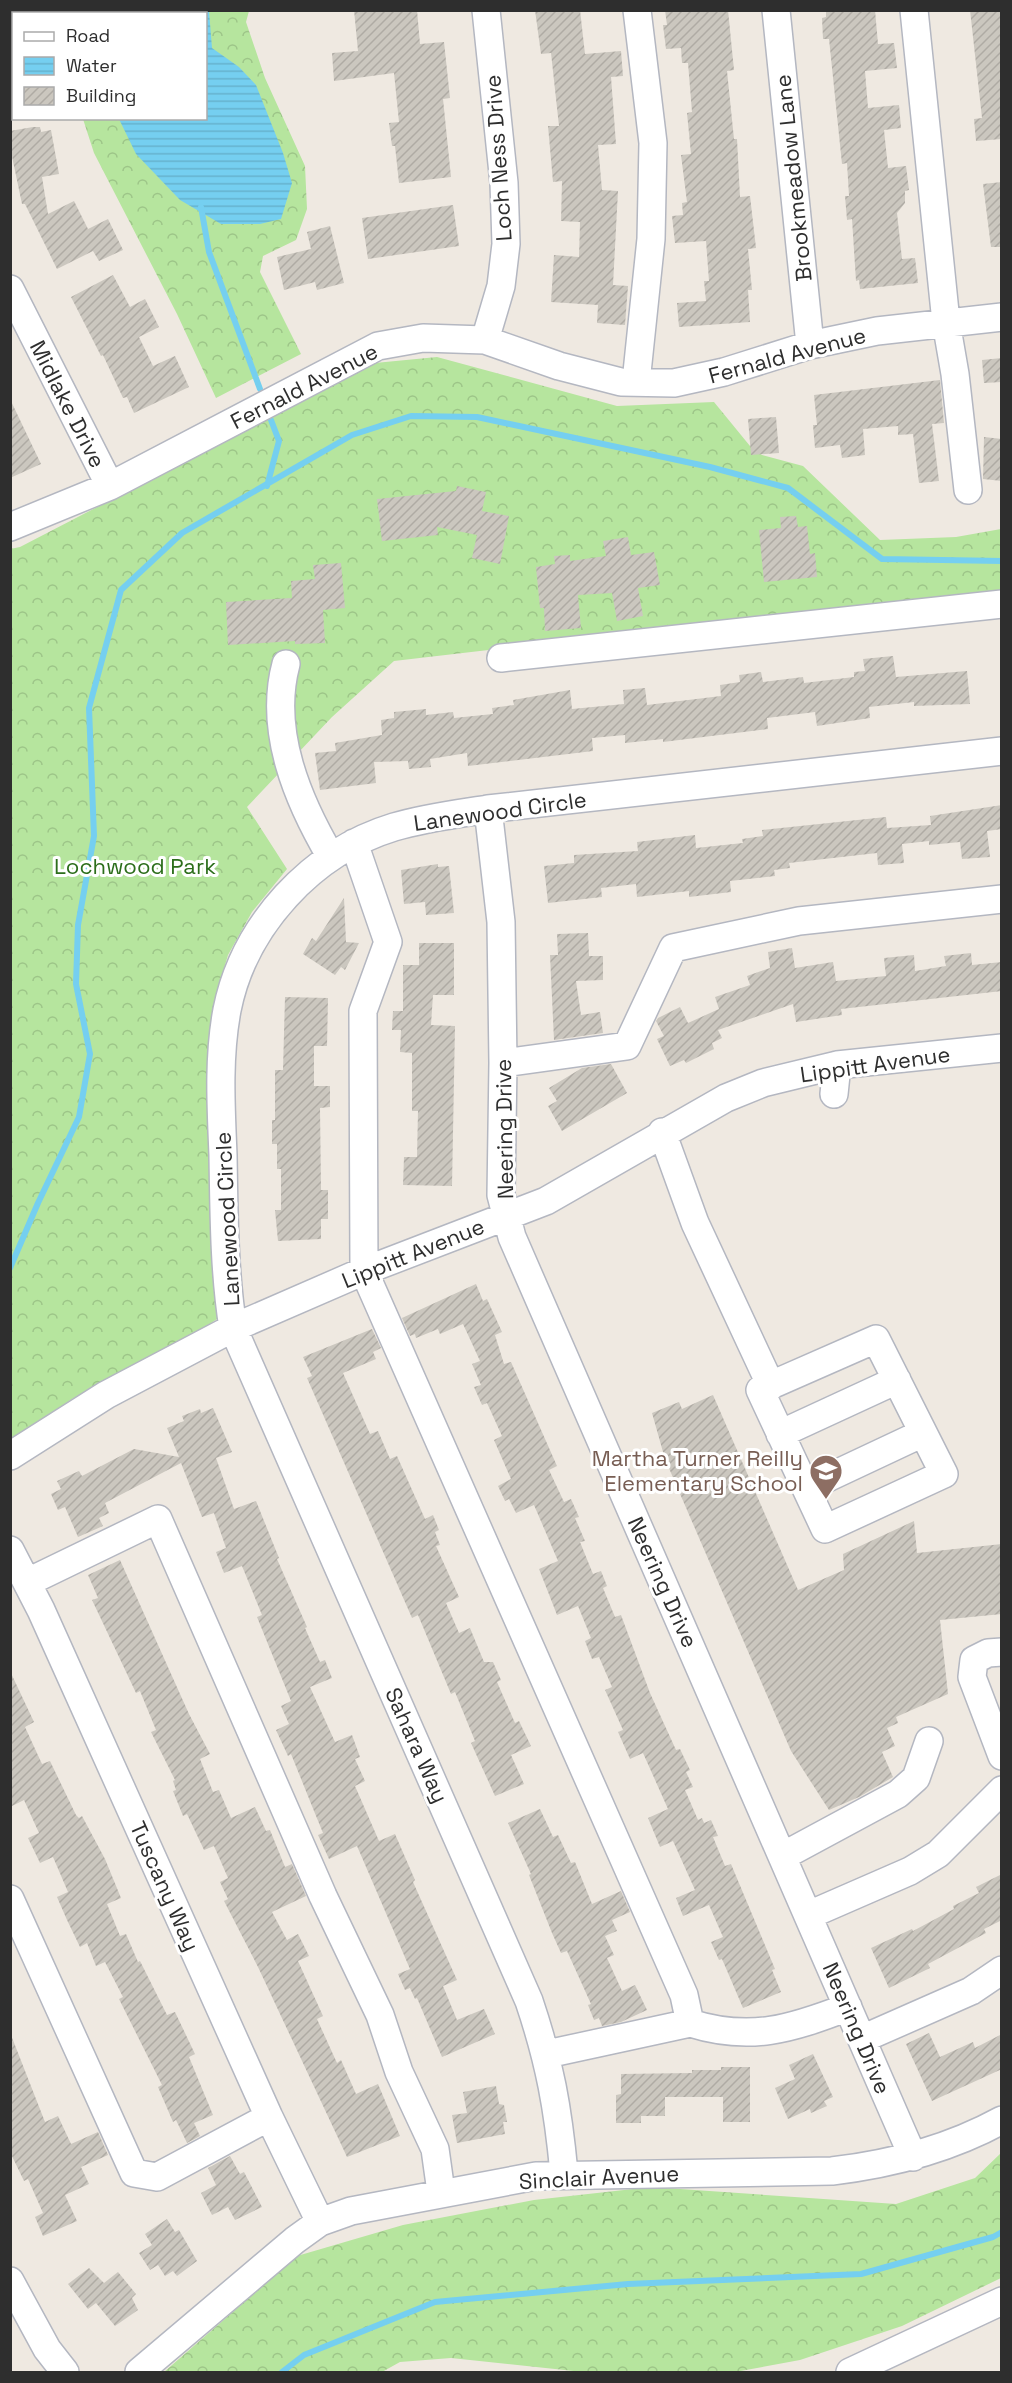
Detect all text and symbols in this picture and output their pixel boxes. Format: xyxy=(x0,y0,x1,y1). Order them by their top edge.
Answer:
legend xyxy=(12,12,207,120)
text: Road xyxy=(66,24,110,47)
text: Water xyxy=(66,54,117,77)
street label: Brookmeadow Lane xyxy=(768,73,818,283)
street label: Loch Ness Drive xyxy=(478,74,518,242)
text: Building xyxy=(66,84,136,107)
street label: Fernald Avenue xyxy=(705,321,869,389)
street label: Midlake Drive xyxy=(24,336,112,472)
street label: Fernald Avenue xyxy=(226,337,382,435)
street label: Lanewood Circle xyxy=(412,785,588,837)
park label: Lochwood Park xyxy=(54,852,216,880)
street label: Lippitt Avenue xyxy=(798,1040,952,1088)
street label: Neering Drive xyxy=(489,1059,519,1199)
street label: Lanewood Circle xyxy=(208,1131,246,1307)
street label: Lippitt Avenue xyxy=(338,1212,488,1294)
place label: Martha Turner Reilly Elementary School xyxy=(592,1444,803,1497)
school or university icon: Martha Turner Reilly Elementary School xyxy=(808,1453,844,1500)
street label: Neering Drive xyxy=(622,1512,704,1652)
street label: Sahara Way xyxy=(379,1683,455,1807)
street label: Tuscany Way xyxy=(124,1817,206,1955)
street label: Neering Drive xyxy=(817,1958,897,2098)
street label: Sinclair Avenue xyxy=(518,2159,680,2195)

